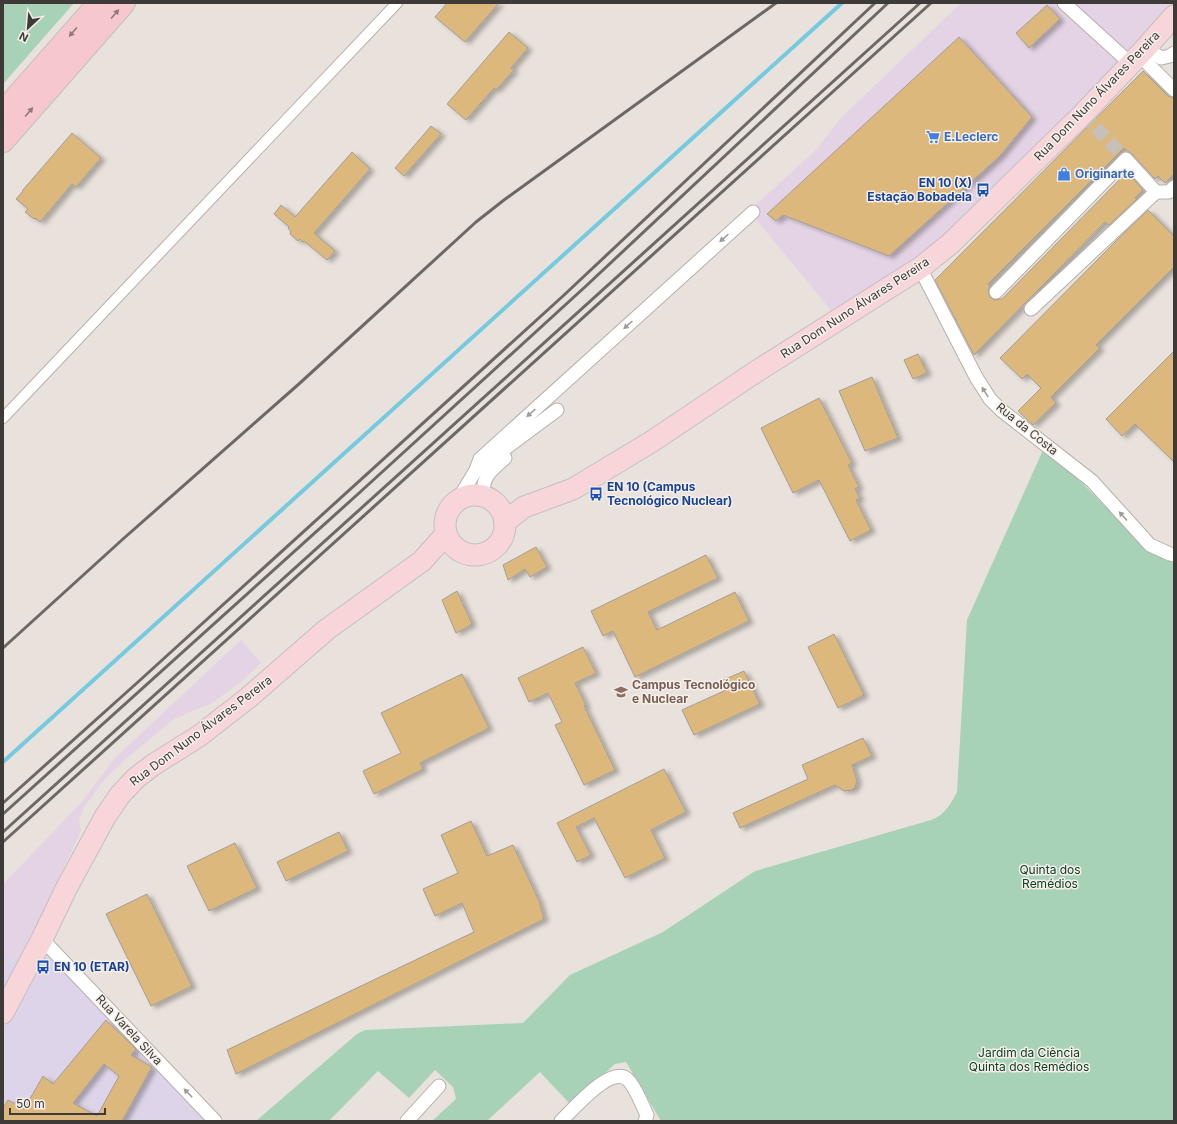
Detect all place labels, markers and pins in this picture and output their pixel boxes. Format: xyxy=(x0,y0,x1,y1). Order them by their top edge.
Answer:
supermarket icon: E.Leclerc xyxy=(925,129,941,145)
place label: E.Leclerc xyxy=(944,129,998,144)
shop icon: Originarte xyxy=(1056,166,1072,182)
place label: Originarte xyxy=(1075,166,1134,181)
place label: EN 10 (X) Estação Bobadela xyxy=(867,175,972,204)
bus stop icon: EN 10 (X) Estação Bobadela xyxy=(975,182,991,198)
place label: EN 10 (Campus Tecnológico Nuclear) xyxy=(607,479,732,508)
bus stop icon: EN 10 (Campus Tecnológico Nuclear) xyxy=(588,486,604,502)
place label: Campus Tecnológico e Nuclear xyxy=(632,677,755,706)
school or university icon: Campus Tecnológico e Nuclear xyxy=(613,684,629,700)
bus stop icon: EN 10 (ETAR) xyxy=(35,959,51,975)
place label: EN 10 (ETAR) xyxy=(54,959,130,974)

